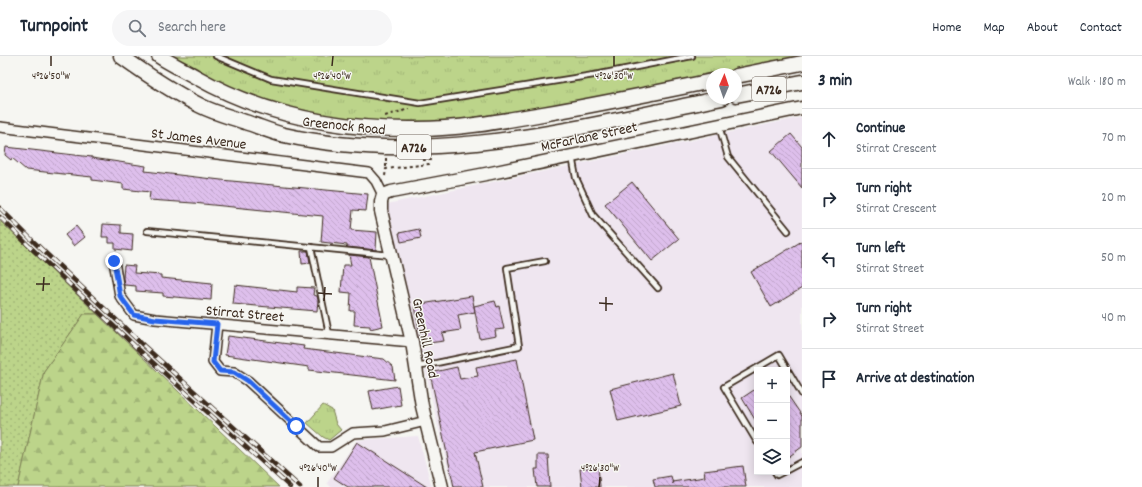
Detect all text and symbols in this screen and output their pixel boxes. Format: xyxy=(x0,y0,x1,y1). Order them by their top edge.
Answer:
search box xyxy=(112,10,392,46)
text: Turnpoint xyxy=(20,14,88,41)
icon: search xyxy=(126,17,148,39)
text: Search here xyxy=(158,17,226,39)
text: Home xyxy=(932,18,961,38)
text: Map xyxy=(983,18,1005,38)
text: About xyxy=(1027,18,1058,38)
text: Contact xyxy=(1080,18,1122,38)
north arrow xyxy=(706,68,742,104)
text: 4°26'50"W xyxy=(32,70,70,84)
text: 4°26'40"W xyxy=(313,70,351,84)
text: 4°26'30"W xyxy=(595,70,633,84)
text: 3 min xyxy=(818,70,852,94)
text: Walk · 180 m xyxy=(1068,73,1126,92)
road number: A726 xyxy=(752,77,786,101)
street label: Greenock Road xyxy=(301,112,387,142)
street label: McFarlane Street xyxy=(539,117,640,159)
text: Continue xyxy=(856,118,905,140)
street label: St James Avenue xyxy=(150,123,248,157)
icon: ahead xyxy=(818,128,840,150)
text: 70 m xyxy=(1102,129,1126,148)
road number: A726 xyxy=(397,135,431,159)
text: Stirrat Crescent xyxy=(856,140,937,159)
text: Turn right xyxy=(856,178,912,200)
icon: right xyxy=(818,188,840,210)
text: 20 m xyxy=(1101,189,1126,208)
text: Stirrat Crescent xyxy=(856,200,937,219)
text: Turn left xyxy=(856,238,905,260)
icon: left xyxy=(818,248,840,270)
text: 50 m xyxy=(1101,249,1126,268)
route end xyxy=(105,252,123,270)
text: Stirrat Street xyxy=(856,260,924,279)
street label: Greenhill Road xyxy=(405,296,443,381)
text: Turn right xyxy=(856,298,912,320)
street label: Stirrat Street xyxy=(205,301,285,329)
icon: right xyxy=(818,308,840,330)
text: 40 m xyxy=(1102,309,1126,328)
text: Stirrat Street xyxy=(856,320,924,339)
map controls xyxy=(754,367,790,475)
button: + xyxy=(754,367,790,403)
icon: arrive xyxy=(818,368,840,390)
text: Arrive at destination xyxy=(856,368,974,390)
button: − xyxy=(754,403,790,439)
route start xyxy=(287,417,305,435)
button: layers xyxy=(754,439,790,475)
text: 4°26'40"W xyxy=(299,462,337,476)
text: 4°26'30"W xyxy=(581,462,619,476)

